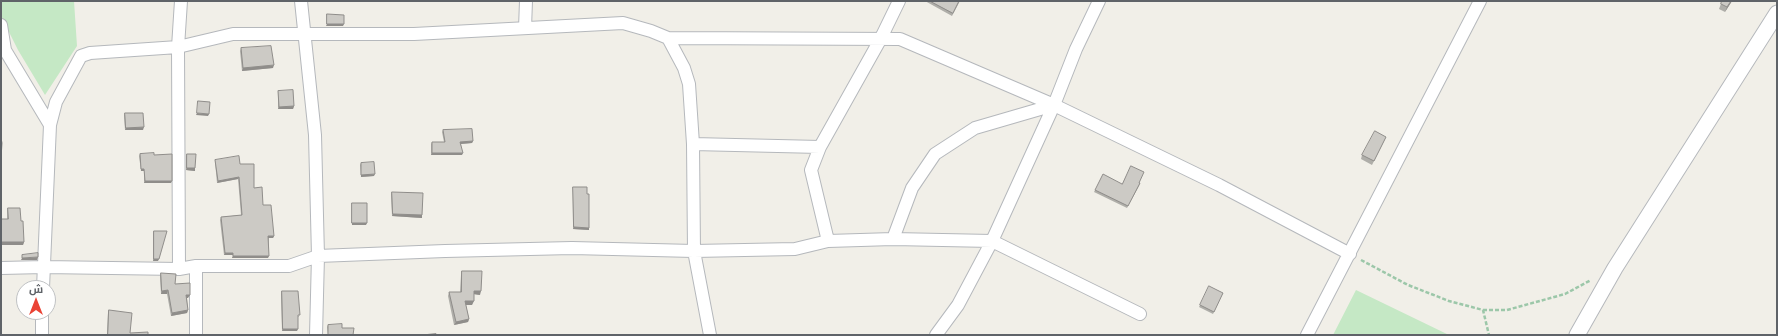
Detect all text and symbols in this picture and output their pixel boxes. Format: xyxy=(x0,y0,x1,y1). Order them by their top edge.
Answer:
north arrow xyxy=(16,280,56,320)
text: ش xyxy=(29,281,43,296)

